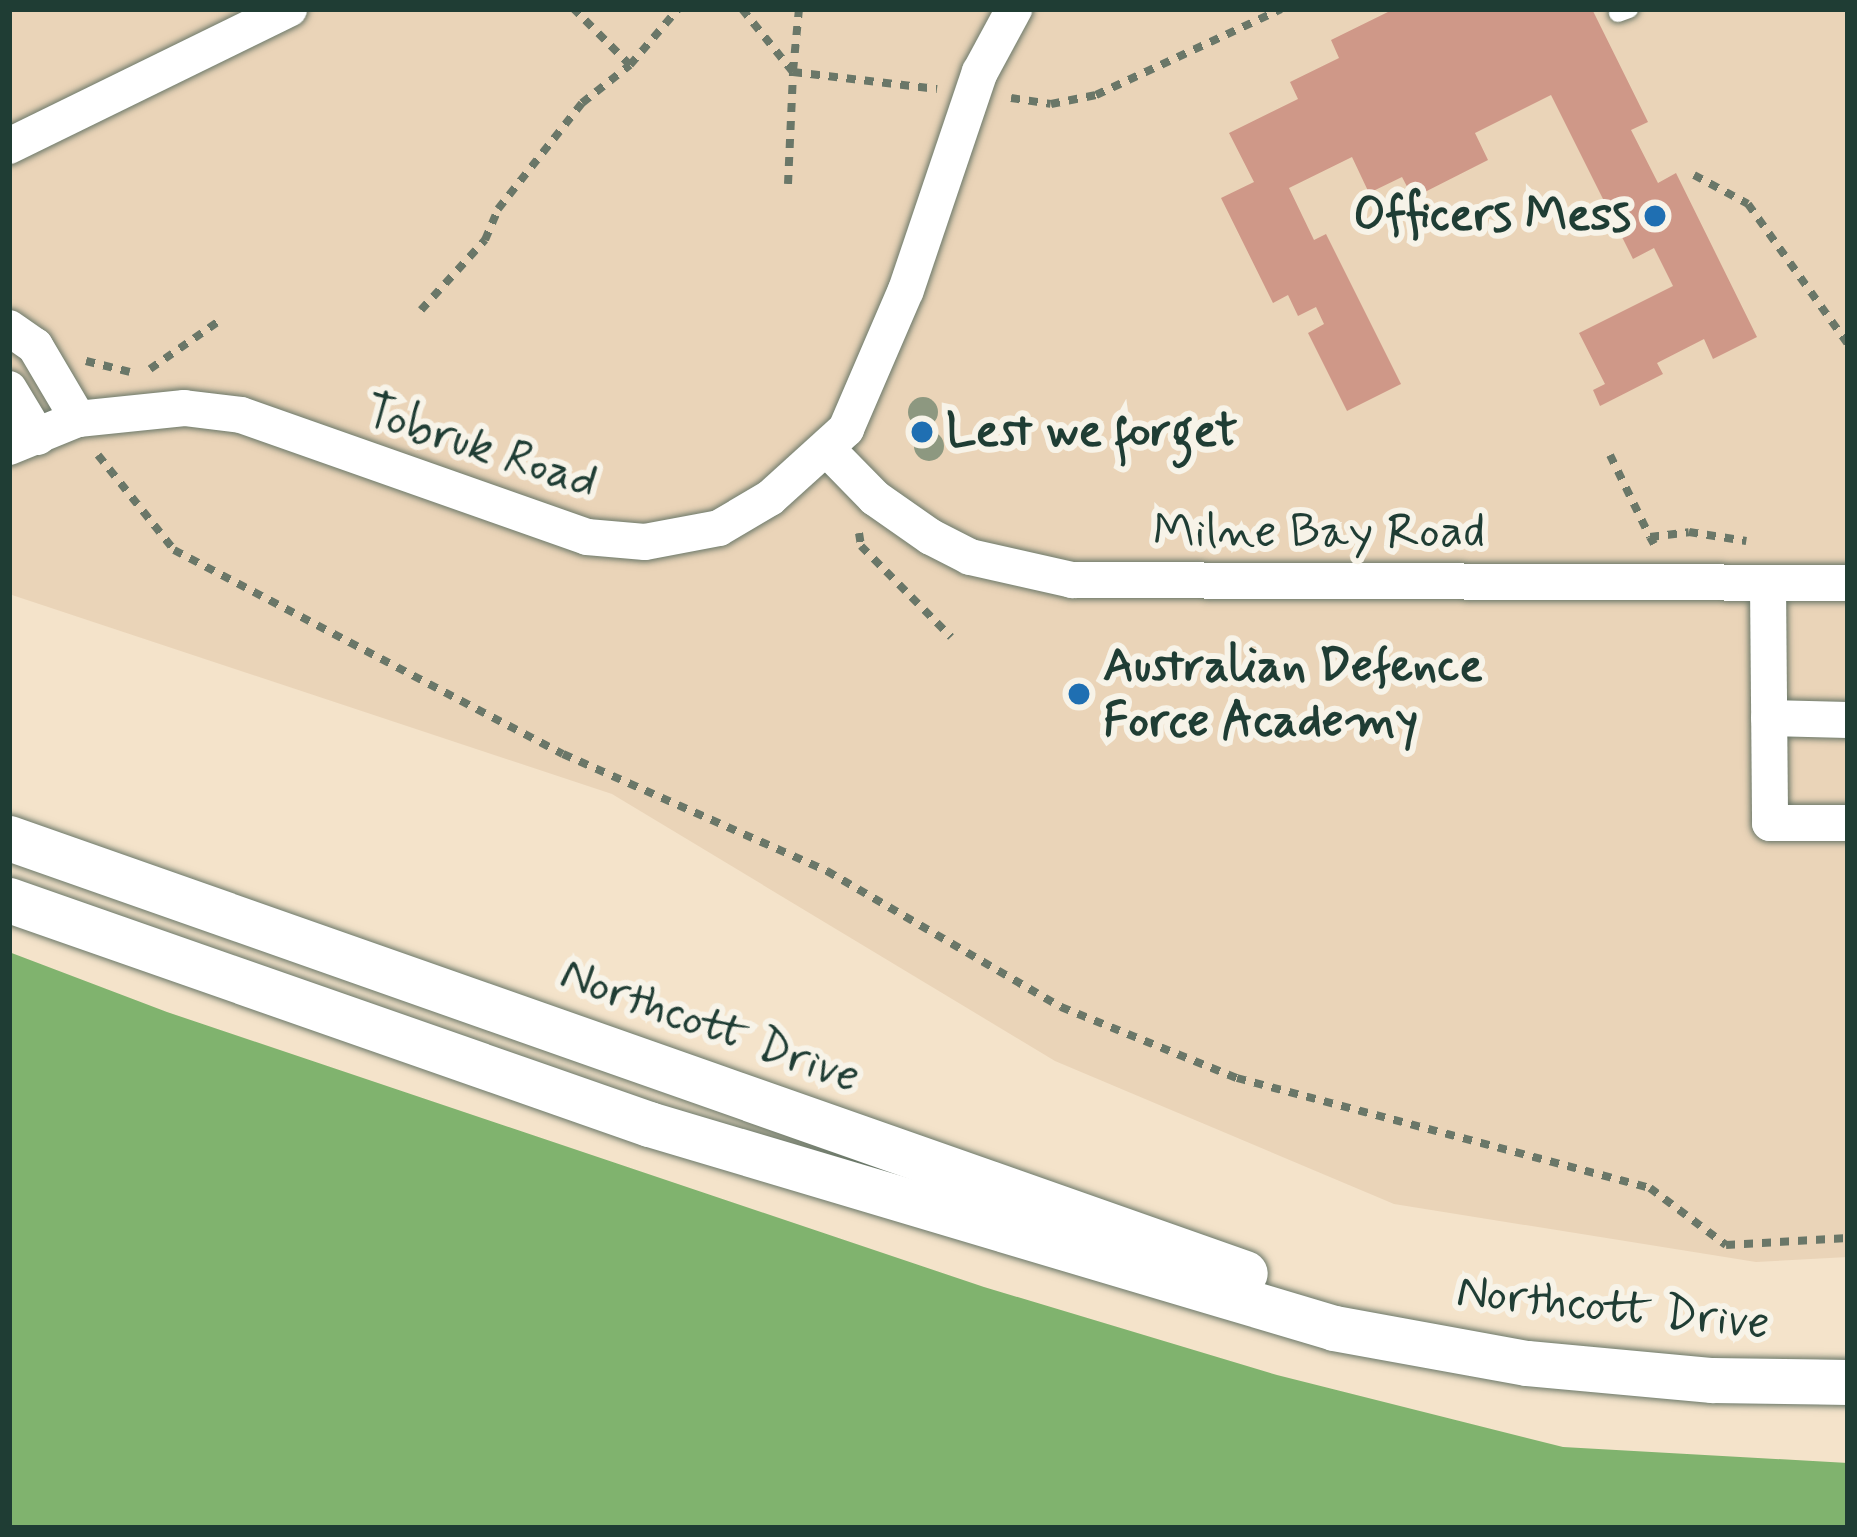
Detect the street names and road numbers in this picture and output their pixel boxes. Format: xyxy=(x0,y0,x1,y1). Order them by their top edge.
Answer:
street label: Tobruk Road xyxy=(357,382,605,512)
street label: Milne Bay Road xyxy=(1156,504,1482,562)
street label: Northcott Drive xyxy=(552,945,868,1107)
street label: Northcott Drive xyxy=(1454,1263,1772,1353)

